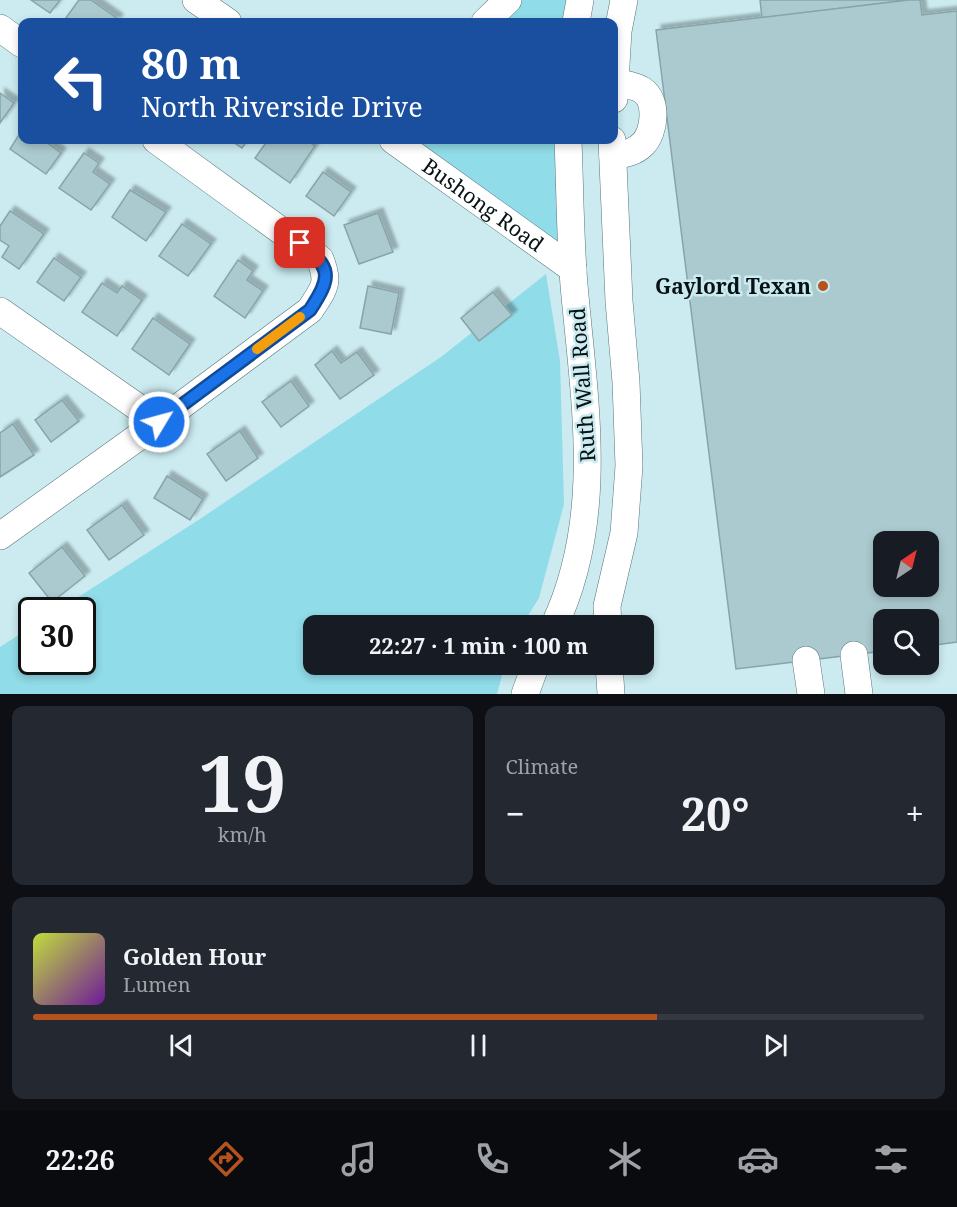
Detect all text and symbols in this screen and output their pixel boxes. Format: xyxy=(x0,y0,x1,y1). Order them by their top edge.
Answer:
text: 80 m xyxy=(141,34,241,91)
icon: left xyxy=(42,42,120,120)
text: North Riverside Drive xyxy=(141,88,423,125)
street label: Bushong Road xyxy=(417,152,550,258)
pin xyxy=(274,217,325,268)
icon: arrive xyxy=(283,226,316,259)
place label: Gaylord Texan xyxy=(655,272,811,300)
marker: Gaylord Texan xyxy=(816,279,830,293)
street label: Ruth Wall Road xyxy=(563,307,601,463)
position arrow xyxy=(127,390,191,454)
north arrow xyxy=(873,531,939,597)
map controls xyxy=(873,531,939,675)
speed limit sign: 30 xyxy=(18,597,96,675)
button: search xyxy=(873,609,939,675)
text: 22:27 · 1 min · 100 m xyxy=(369,630,588,660)
text: 19 xyxy=(198,729,286,835)
text: Climate xyxy=(506,753,578,780)
text: 20° xyxy=(681,783,750,844)
text: − xyxy=(506,791,525,836)
text: + xyxy=(906,791,924,836)
text: km/h xyxy=(218,821,267,848)
text: Golden Hour xyxy=(123,941,266,971)
text: Lumen xyxy=(123,971,191,998)
icon: previous xyxy=(165,1029,198,1062)
icon: pause xyxy=(462,1029,495,1062)
icon: next xyxy=(759,1029,792,1062)
icon: directions xyxy=(205,1138,247,1180)
icon: music xyxy=(338,1138,380,1180)
icon: phone xyxy=(471,1138,513,1180)
icon: climate xyxy=(604,1138,646,1180)
icon: car xyxy=(737,1138,779,1180)
icon: filters xyxy=(870,1138,912,1180)
text: 22:26 xyxy=(45,1141,115,1178)

